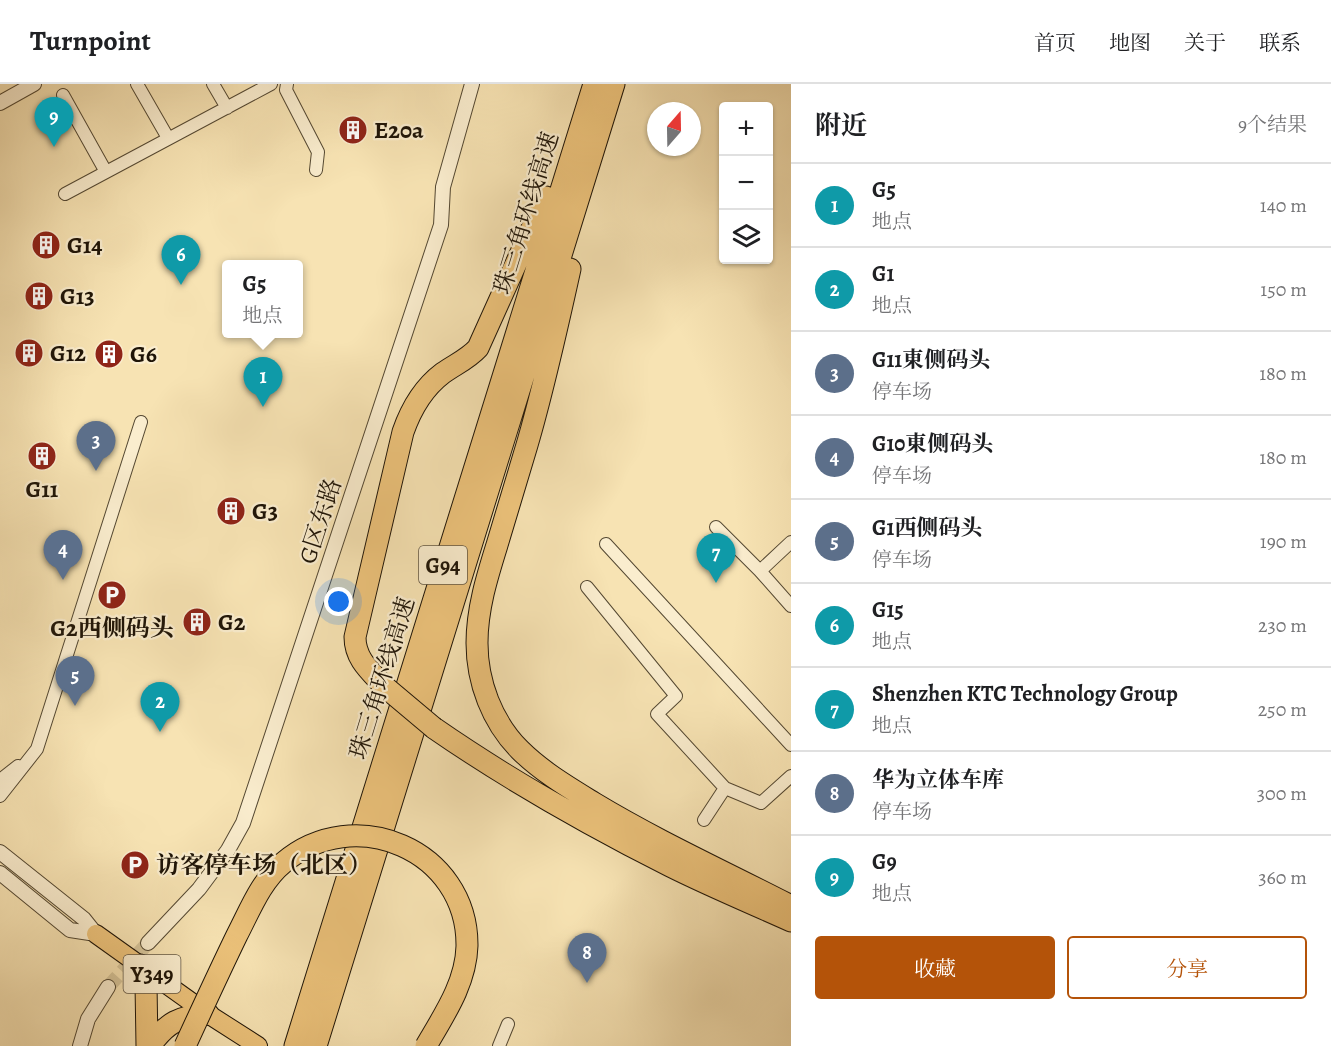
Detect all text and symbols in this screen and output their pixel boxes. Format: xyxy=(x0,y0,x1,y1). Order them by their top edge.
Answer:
text: Turnpoint xyxy=(30,22,151,60)
text: 首页 xyxy=(1034,29,1076,57)
text: 地图 xyxy=(1109,29,1151,57)
text: 关于 xyxy=(1184,29,1226,57)
text: 联系 xyxy=(1259,29,1301,57)
pin: 9 xyxy=(34,98,74,147)
north arrow xyxy=(647,102,701,156)
map controls xyxy=(719,102,773,264)
button: + xyxy=(719,102,773,156)
text: 附近 xyxy=(815,108,867,143)
text: 9个结果 xyxy=(1238,111,1307,138)
building icon: E20a xyxy=(337,114,369,146)
place label: E20a xyxy=(374,114,424,146)
street label: 珠三角环线高速 xyxy=(486,128,566,298)
button: − xyxy=(719,156,773,210)
text: G5 xyxy=(872,175,896,205)
text: 1 xyxy=(831,192,838,219)
text: 140 m xyxy=(1260,192,1307,219)
text: 地点 xyxy=(872,208,912,235)
button: layers xyxy=(719,210,773,264)
building icon: G14 xyxy=(30,229,62,261)
place label: G14 xyxy=(67,229,103,261)
pin: 6 xyxy=(162,236,201,285)
text: G1 xyxy=(872,259,894,289)
popup xyxy=(222,260,303,338)
text: G5 xyxy=(243,269,266,299)
text: 2 xyxy=(830,276,839,303)
text: 150 m xyxy=(1260,276,1307,303)
building icon: G13 xyxy=(23,280,55,312)
place label: G13 xyxy=(60,280,95,312)
text: 地点 xyxy=(872,292,912,319)
text: 地点 xyxy=(243,302,283,329)
building icon: G12 xyxy=(13,337,45,369)
place label: G12 xyxy=(50,337,86,369)
building icon: G6 xyxy=(93,338,125,370)
place label: G6 xyxy=(130,338,157,370)
text: G11東侧码头 xyxy=(872,345,990,375)
pin: 1 xyxy=(244,358,282,407)
text: 3 xyxy=(830,360,839,387)
text: 180 m xyxy=(1259,360,1307,387)
text: 停车场 xyxy=(872,378,932,405)
pin: 3 xyxy=(76,422,116,471)
text: G10東侧码头 xyxy=(872,429,993,459)
building icon: G11 xyxy=(26,440,58,472)
text: 4 xyxy=(830,444,839,471)
text: 180 m xyxy=(1259,444,1307,471)
text: 停车场 xyxy=(872,462,932,489)
place label: G11 xyxy=(26,473,59,505)
street label: G区东路 xyxy=(291,474,349,568)
building icon: G3 xyxy=(215,495,247,527)
place label: G3 xyxy=(252,495,278,527)
text: G1西侧码头 xyxy=(872,513,982,543)
text: 5 xyxy=(830,528,839,555)
text: 190 m xyxy=(1260,528,1307,555)
pin: 4 xyxy=(44,530,82,580)
pin: 7 xyxy=(696,534,736,583)
road number: G94 xyxy=(419,546,467,584)
text: 停车场 xyxy=(872,546,932,573)
parking icon: G2西侧码头 xyxy=(96,579,128,611)
your location xyxy=(324,587,353,616)
street label: 珠三角环线高速 xyxy=(342,593,422,763)
text: G15 xyxy=(872,595,904,625)
building icon: G2 xyxy=(181,606,213,638)
place label: G2 xyxy=(218,606,246,638)
place label: G2西侧码头 xyxy=(50,612,174,644)
text: 6 xyxy=(830,612,839,639)
text: 230 m xyxy=(1258,612,1307,639)
text: 地点 xyxy=(872,628,912,655)
pin: 5 xyxy=(56,656,94,706)
text: Shenzhen KTC Technology Group xyxy=(872,679,1178,709)
pin: 2 xyxy=(140,682,180,732)
text: 7 xyxy=(830,696,839,723)
text: 250 m xyxy=(1258,696,1307,723)
text: 地点 xyxy=(872,712,912,739)
text: 华为立体车库 xyxy=(872,765,1004,795)
text: 8 xyxy=(830,780,839,807)
text: 300 m xyxy=(1257,780,1307,807)
text: 停车场 xyxy=(872,798,932,825)
text: G9 xyxy=(872,847,897,877)
parking icon: 访客停车场（北区） xyxy=(119,849,151,881)
place label: 访客停车场（北区） xyxy=(156,849,372,881)
text: 9 xyxy=(830,864,839,891)
text: 360 m xyxy=(1258,864,1307,891)
text: 地点 xyxy=(872,880,912,907)
pin: 8 xyxy=(568,934,606,983)
button: 收藏 xyxy=(815,936,1055,999)
button: 分享 xyxy=(1067,936,1307,999)
road number: Y349 xyxy=(124,955,180,993)

